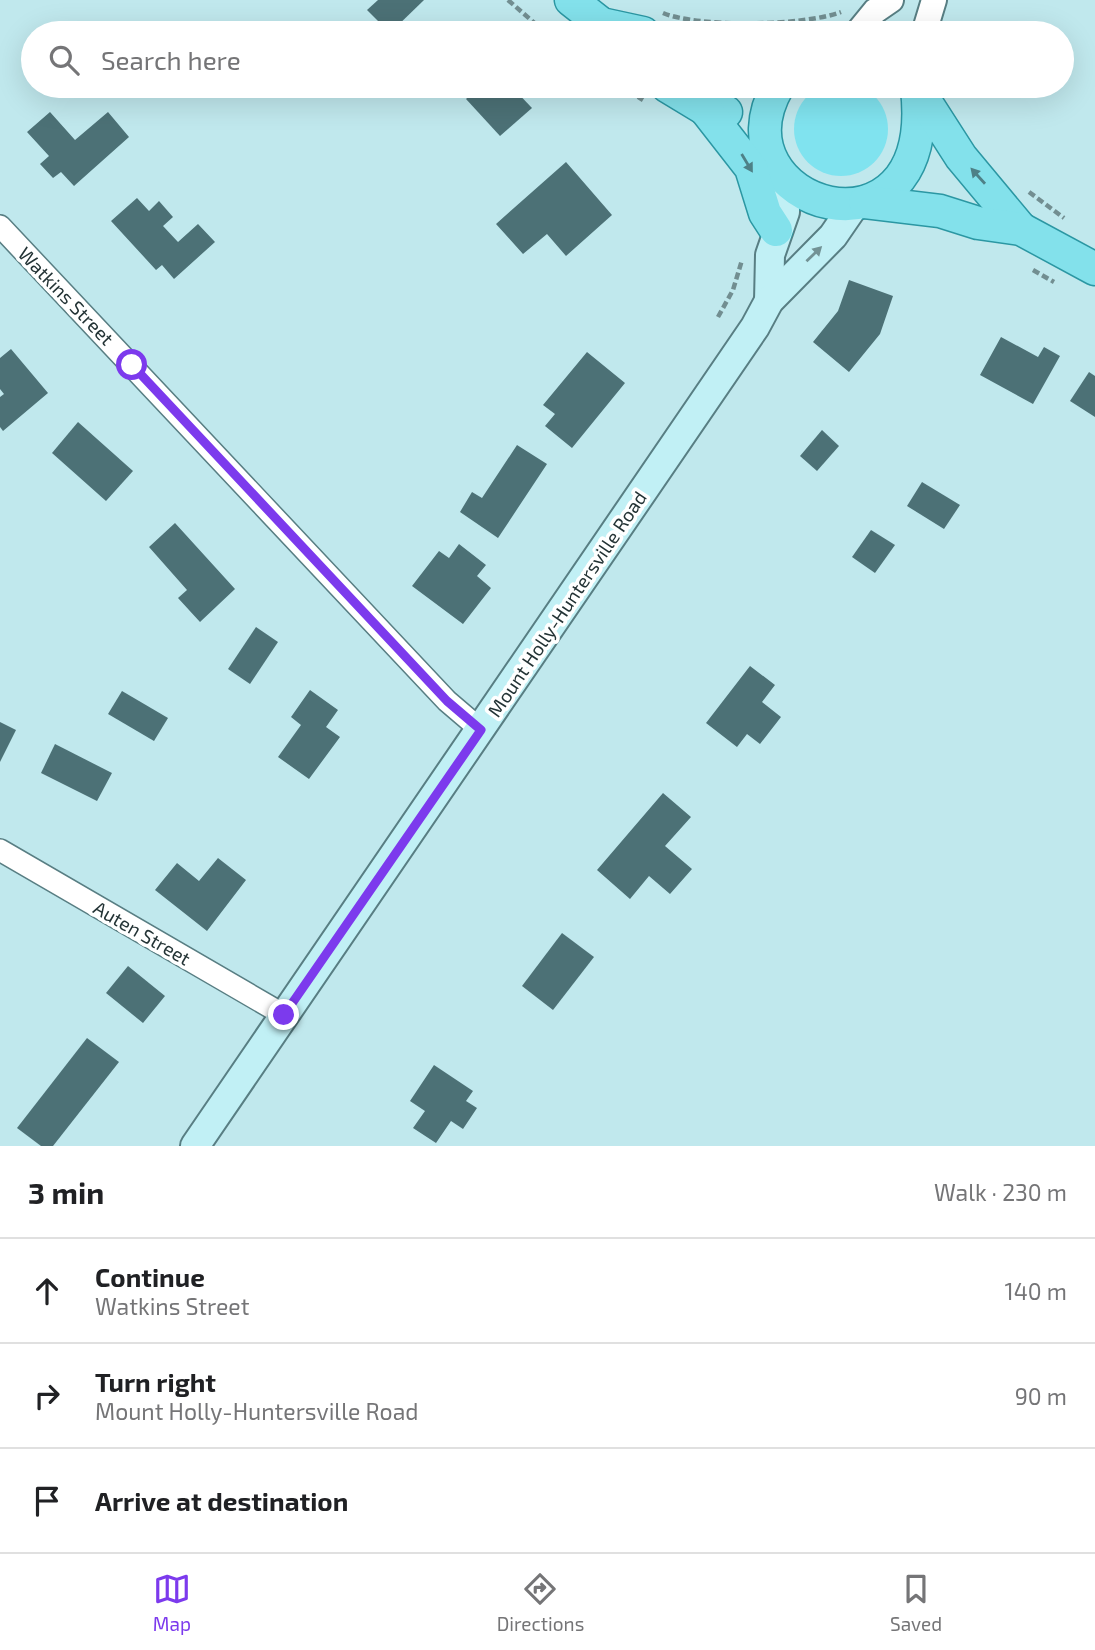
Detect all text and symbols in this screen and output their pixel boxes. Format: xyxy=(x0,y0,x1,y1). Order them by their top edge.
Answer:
search box xyxy=(21,21,1074,98)
icon: search xyxy=(45,41,83,79)
text: Search here xyxy=(101,44,241,75)
one-way arrow xyxy=(740,153,753,172)
one-way arrow xyxy=(971,167,986,184)
street label: Watkins Street xyxy=(14,242,119,350)
one-way arrow xyxy=(805,245,822,262)
route start xyxy=(116,349,147,380)
street label: Mount Holly-Huntersville Road xyxy=(482,487,651,721)
street label: Auten Street xyxy=(90,896,195,970)
route end xyxy=(268,999,299,1030)
text: 3 min xyxy=(28,1174,104,1210)
text: Walk · 230 m xyxy=(934,1178,1067,1206)
text: Continue xyxy=(95,1261,205,1292)
icon: ahead xyxy=(28,1272,66,1310)
text: 140 m xyxy=(1005,1277,1067,1305)
text: Watkins Street xyxy=(95,1292,249,1320)
text: Turn right xyxy=(95,1366,216,1397)
icon: right xyxy=(28,1377,66,1415)
text: 90 m xyxy=(1015,1382,1067,1410)
text: Mount Holly-Huntersville Road xyxy=(95,1397,418,1425)
icon: arrive xyxy=(28,1482,66,1520)
text: Arrive at destination xyxy=(95,1485,348,1516)
tab: Map xyxy=(153,1570,191,1635)
tab: Directions xyxy=(497,1570,584,1635)
tab: Saved xyxy=(890,1570,942,1635)

